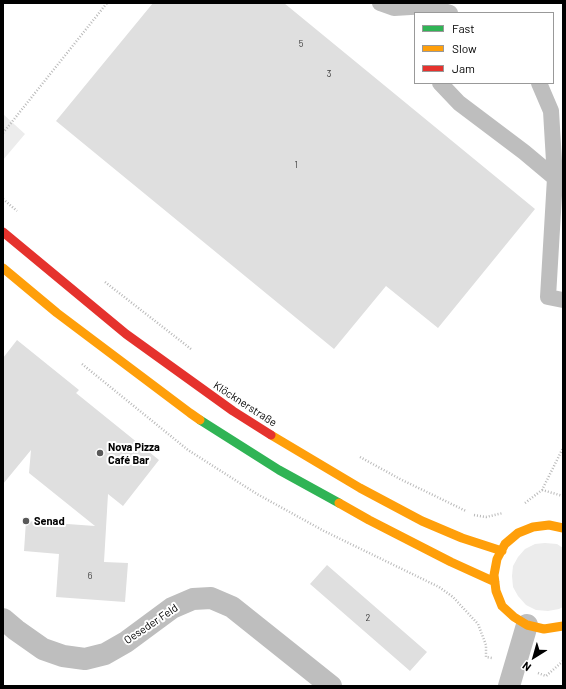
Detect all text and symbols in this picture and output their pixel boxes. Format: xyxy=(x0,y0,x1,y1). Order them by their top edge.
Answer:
legend xyxy=(414,12,554,84)
text: Fast xyxy=(452,21,475,35)
house number: 5 xyxy=(299,39,303,49)
text: Slow xyxy=(452,41,477,55)
text: Jam xyxy=(452,61,475,75)
house number: 3 xyxy=(327,69,331,79)
house number: 1 xyxy=(294,160,298,170)
street label: Klöcknerstraße xyxy=(211,379,279,429)
place label: Nova Pizza Café Bar xyxy=(108,440,160,466)
marker: Nova Pizza Café Bar xyxy=(95,448,105,458)
place label: Senad xyxy=(34,514,65,528)
marker: Senad xyxy=(21,516,31,526)
house number: 6 xyxy=(88,571,92,581)
street label: Oeseder Feld xyxy=(122,601,180,647)
house number: 2 xyxy=(366,613,370,623)
north arrow xyxy=(514,637,554,677)
text: N xyxy=(520,660,533,674)

